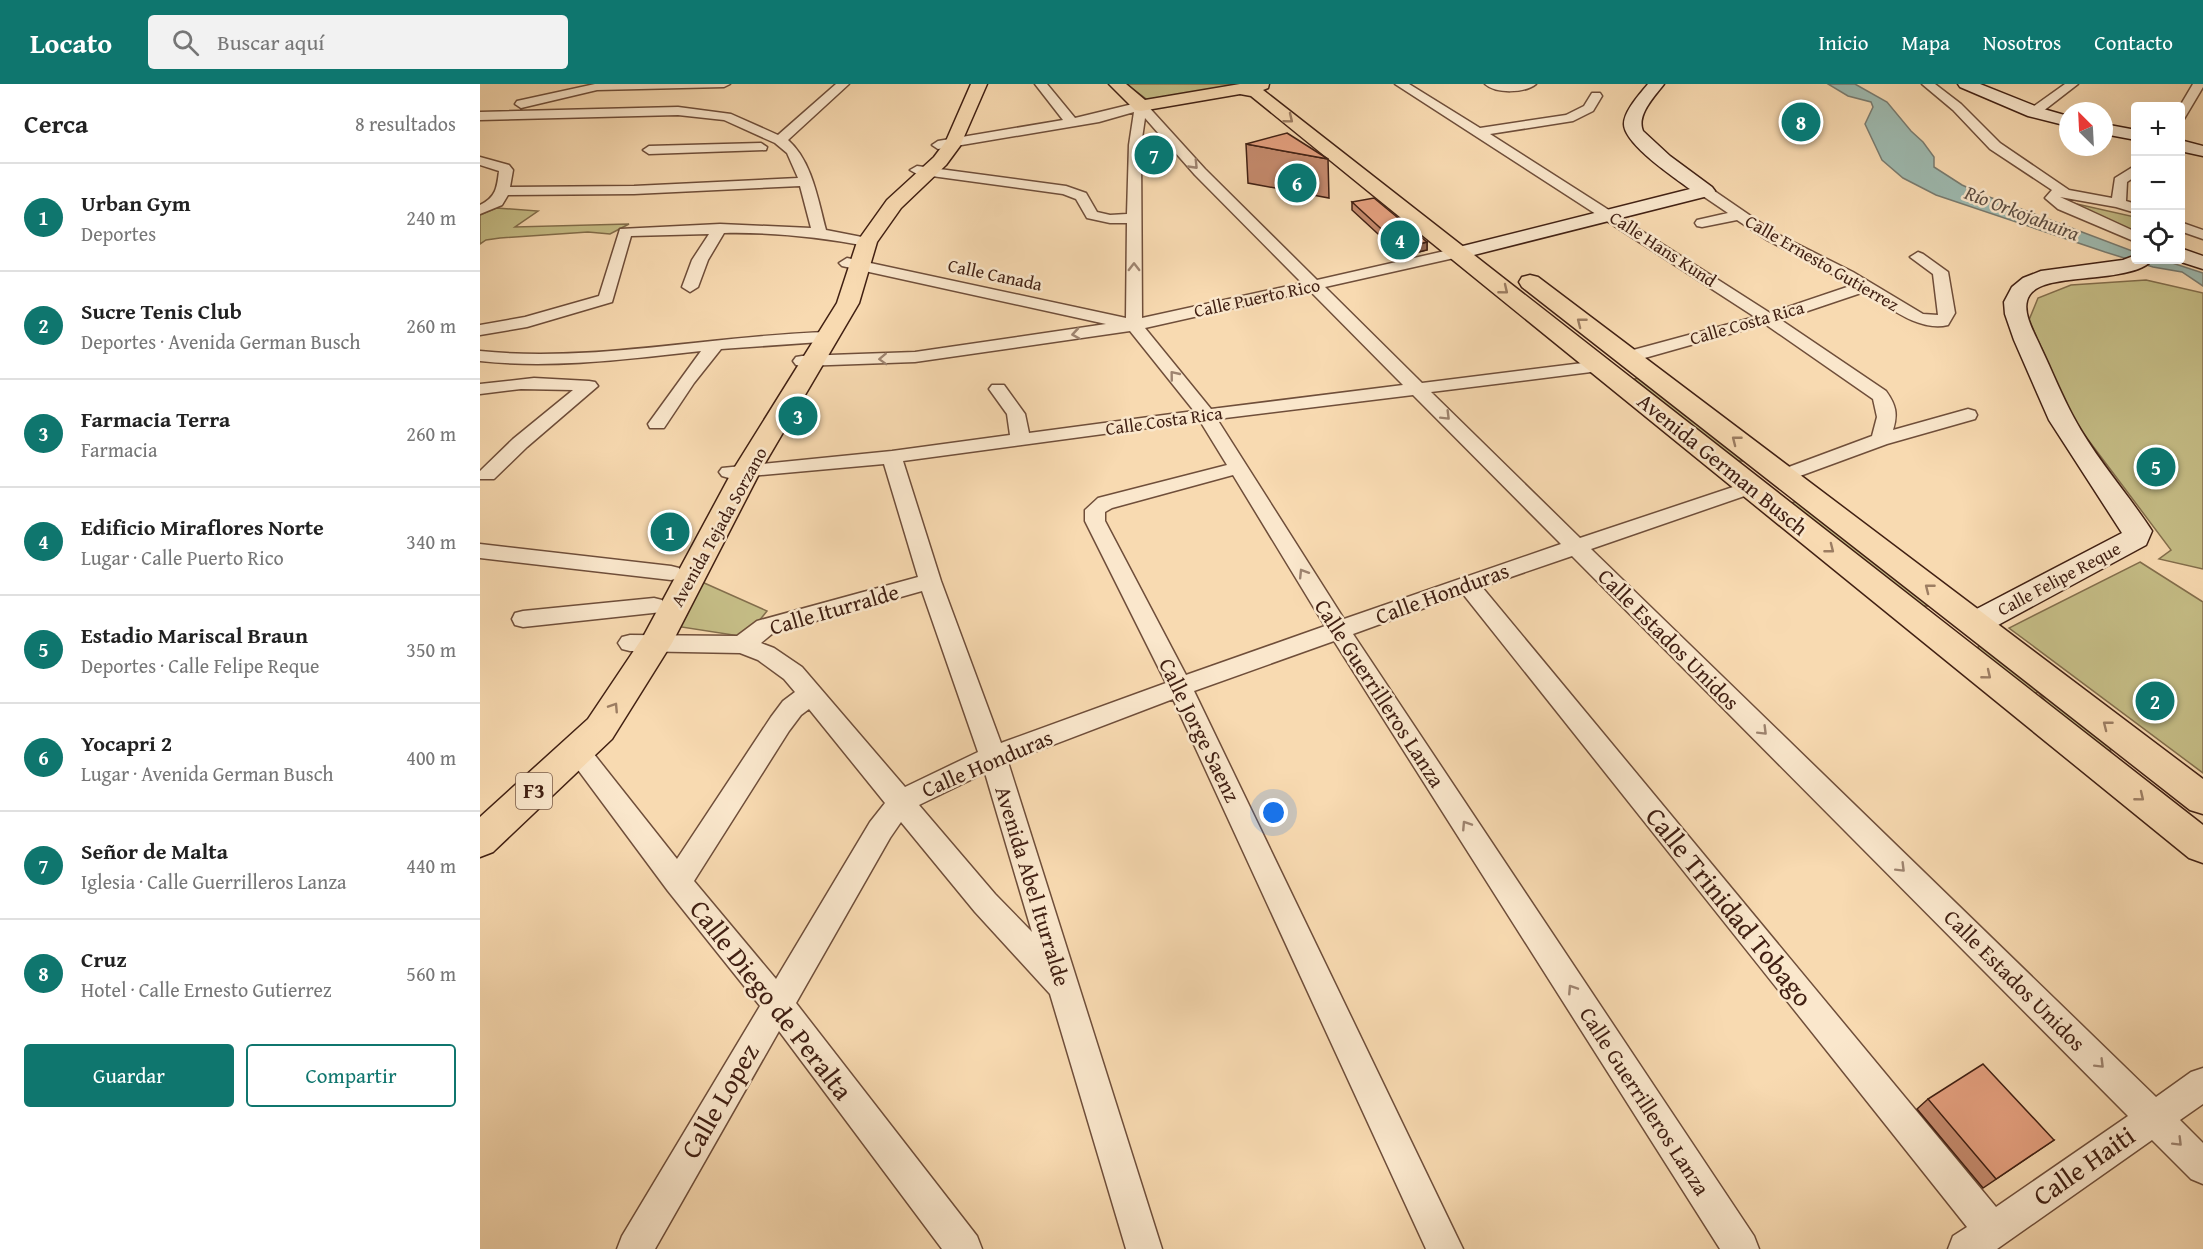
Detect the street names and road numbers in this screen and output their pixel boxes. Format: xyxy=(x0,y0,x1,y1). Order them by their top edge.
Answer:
street label: Calle Hans Kund xyxy=(1605,204,1722,293)
street label: Calle Ernesto Gutierrez xyxy=(1740,207,1904,318)
street label: Calle Canada xyxy=(945,251,1045,298)
street label: Calle Puerto Rico xyxy=(1191,271,1322,324)
street label: Calle Costa Rica xyxy=(1687,293,1808,352)
street label: Avenida German Busch xyxy=(1631,385,1816,543)
street label: Calle Costa Rica xyxy=(1104,399,1225,442)
street label: Avenida Tejada Sorzano xyxy=(663,442,774,611)
street label: Calle Felipe Reque xyxy=(1992,535,2125,622)
street label: Calle Honduras xyxy=(1371,554,1513,632)
street label: Calle Estados Unidos xyxy=(1591,561,1747,717)
street label: Calle Iturralde xyxy=(766,575,902,643)
street label: Calle Guerrilleros Lanza xyxy=(1307,592,1453,794)
street label: Calle Jorge Saenz xyxy=(1151,653,1249,808)
street label: Calle Honduras xyxy=(916,721,1058,805)
road number: F3 xyxy=(516,773,552,809)
street label: Avenida Abel Iturralde xyxy=(987,782,1079,990)
street label: Calle Trinidad Tobago xyxy=(1636,798,1823,1015)
street label: Calle Diego de Peralta xyxy=(681,891,863,1108)
street label: Calle Estados Unidos xyxy=(1937,902,2093,1058)
street label: Calle Guerrilleros Lanza xyxy=(1572,1000,1718,1202)
street label: Calle Lopez xyxy=(670,1035,768,1166)
street label: Calle Haiti xyxy=(2024,1115,2143,1215)

